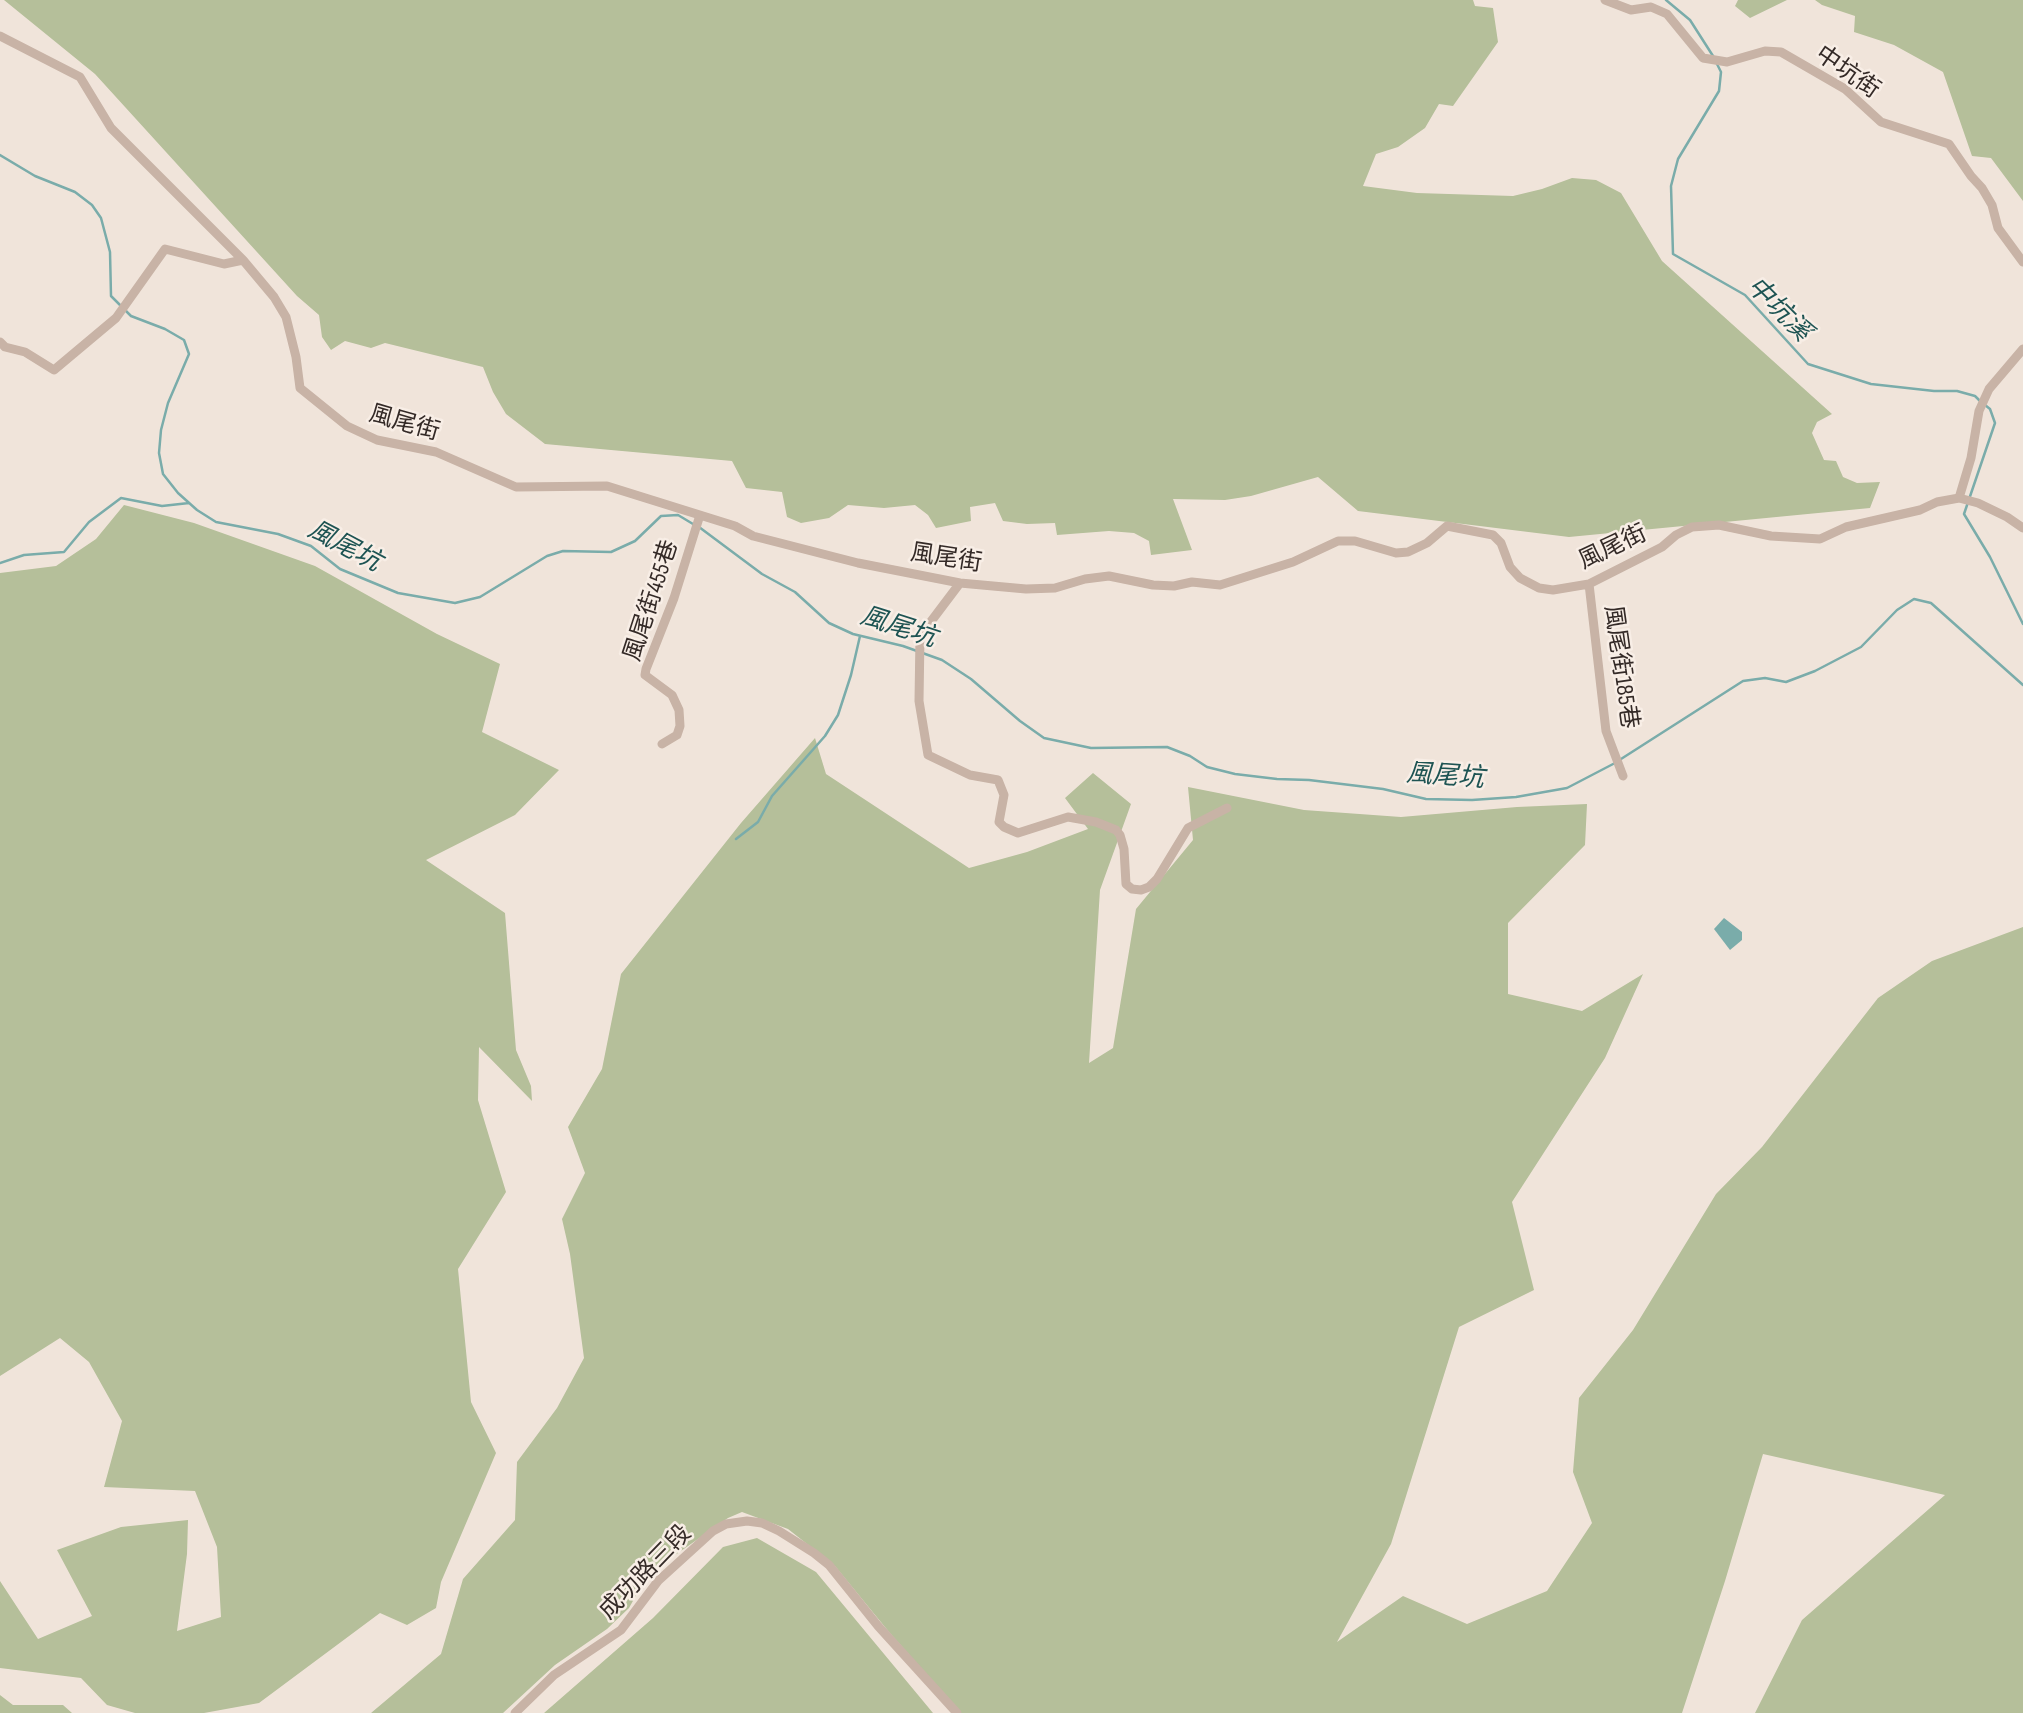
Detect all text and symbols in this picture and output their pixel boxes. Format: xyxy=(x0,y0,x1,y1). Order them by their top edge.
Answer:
street label: 中坑街 xyxy=(1809,41,1885,105)
water label: 中坑溪 xyxy=(1739,271,1817,349)
street label: 風尾街 xyxy=(365,400,443,448)
water label: 風尾坑 xyxy=(302,515,386,579)
street label: 風尾街 xyxy=(1574,520,1652,576)
street label: 風尾街455巷 xyxy=(619,537,685,665)
street label: 風尾街 xyxy=(908,539,984,579)
water label: 風尾坑 xyxy=(856,601,940,655)
street label: 風尾街185巷 xyxy=(1597,603,1643,731)
water label: 風尾坑 xyxy=(1405,759,1485,795)
street label: 成功路三段 xyxy=(594,1520,698,1626)

